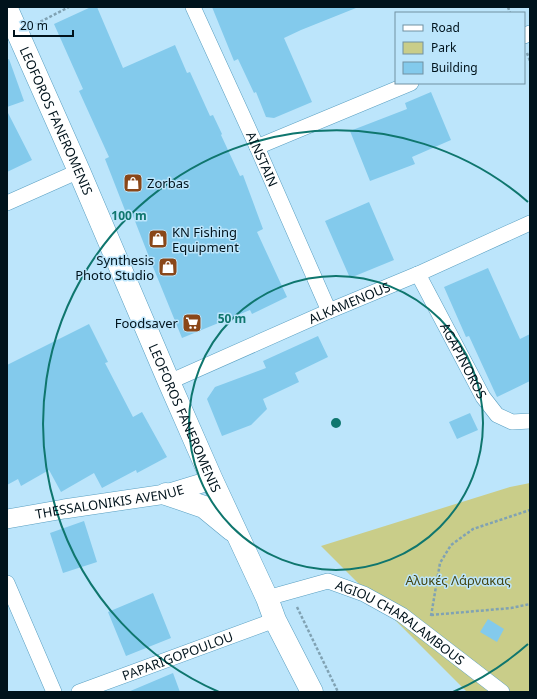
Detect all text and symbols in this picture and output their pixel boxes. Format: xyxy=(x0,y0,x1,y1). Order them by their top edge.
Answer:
scale bar xyxy=(14,12,73,38)
legend xyxy=(395,12,525,84)
text: 20 m xyxy=(20,17,48,34)
text: Road xyxy=(431,19,460,36)
text: Park xyxy=(431,39,457,56)
street label: LEOFOROS FANEROMENIS xyxy=(16,43,97,198)
text: Building xyxy=(431,59,478,76)
street label: AINSTAIN xyxy=(242,128,282,189)
shop icon: Zorbas xyxy=(122,172,144,194)
place label: Zorbas xyxy=(147,174,189,192)
text: 100 m xyxy=(111,207,147,224)
place label: KN Fishing Equipment xyxy=(172,223,239,256)
shop icon: KN Fishing Equipment xyxy=(147,228,169,250)
place label: Synthesis Photo Studio xyxy=(75,251,154,284)
shop icon: Synthesis Photo Studio xyxy=(157,256,179,278)
street label: ALKAMENOUS xyxy=(306,278,393,328)
text: 50 m xyxy=(218,310,246,327)
supermarket icon: Foodsaver xyxy=(181,312,203,334)
place label: Foodsaver xyxy=(115,314,179,332)
street label: AGAPINOROS xyxy=(436,319,491,402)
street label: LEOFOROS FANEROMENIS xyxy=(145,341,225,495)
centre of rings xyxy=(329,416,343,430)
street label: THESSALONIKIS AVENUE xyxy=(34,480,186,523)
park label: Αλυκές Λάρνακας xyxy=(406,571,510,589)
street label: AGIOU CHARALAMBOUS xyxy=(333,576,468,669)
street label: PAPARIGOPOULOU xyxy=(120,627,236,684)

